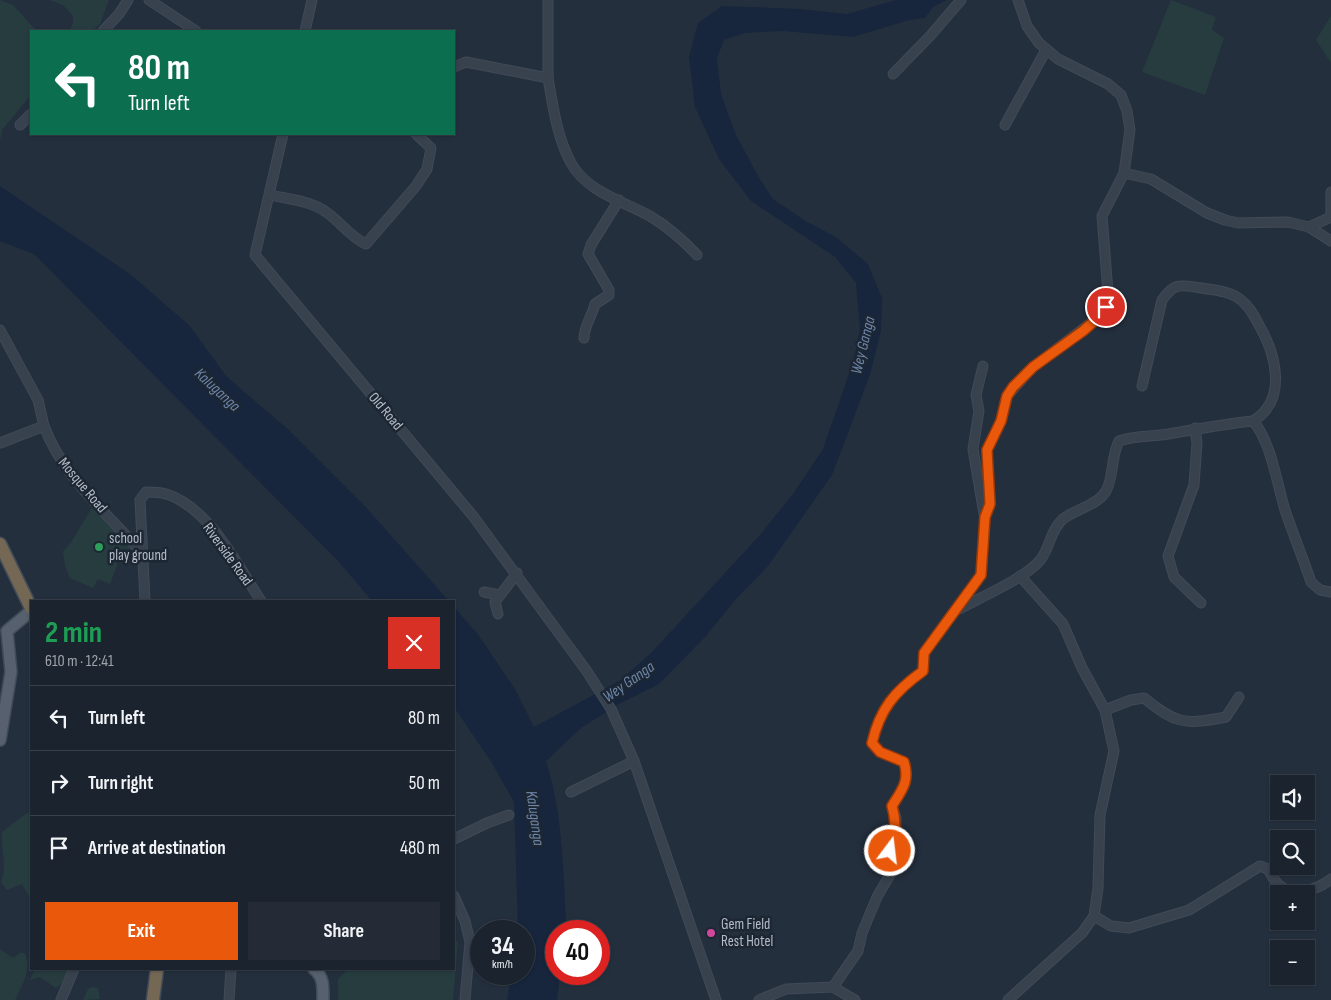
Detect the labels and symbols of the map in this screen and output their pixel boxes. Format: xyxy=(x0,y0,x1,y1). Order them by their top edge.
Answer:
pin xyxy=(1085,286,1127,328)
water label: Wey Ganga xyxy=(847,314,880,376)
water label: Kaluganga xyxy=(190,364,244,416)
street label: Old Road xyxy=(364,388,407,434)
street label: Mosque Road xyxy=(54,454,111,517)
street label: Riverside Road xyxy=(198,519,257,590)
place label: school play ground xyxy=(109,529,167,565)
marker: school play ground xyxy=(93,541,105,553)
water label: Wey Ganga xyxy=(599,657,659,707)
water label: Kaluganga xyxy=(521,789,548,847)
position arrow xyxy=(863,824,915,876)
place label: Gem Field Rest Hotel xyxy=(721,915,773,951)
speed limit sign: 40 xyxy=(545,920,610,985)
marker: Gem Field Rest Hotel xyxy=(705,927,717,939)

